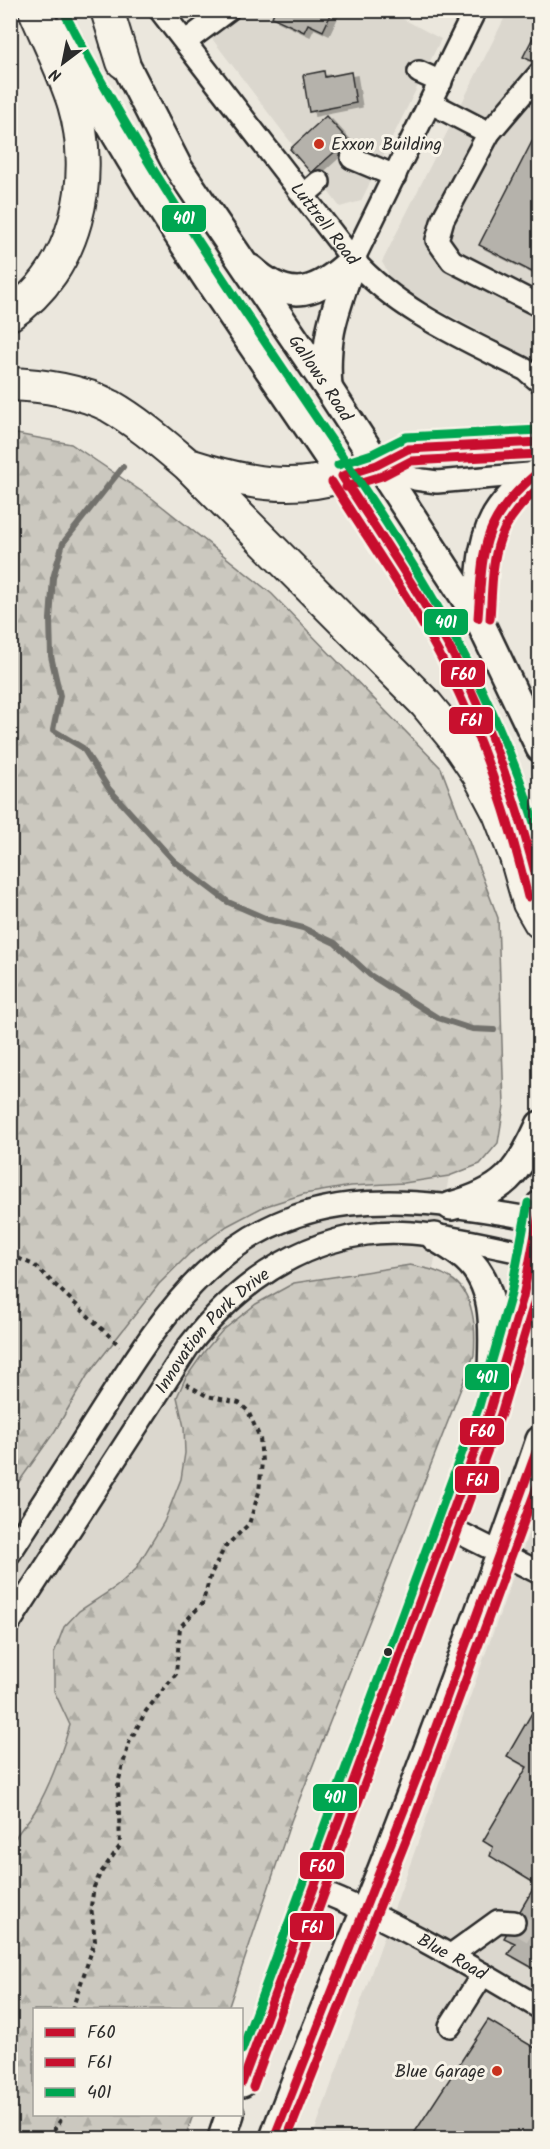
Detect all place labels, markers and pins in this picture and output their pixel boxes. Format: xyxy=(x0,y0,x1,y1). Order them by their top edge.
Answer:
place label: Exxon Building xyxy=(331,131,442,160)
marker: Exxon Building xyxy=(312,137,326,151)
unlabelled marker xyxy=(382,1646,394,1658)
place label: Blue Garage xyxy=(395,2058,485,2087)
marker: Blue Garage xyxy=(490,2064,504,2078)

